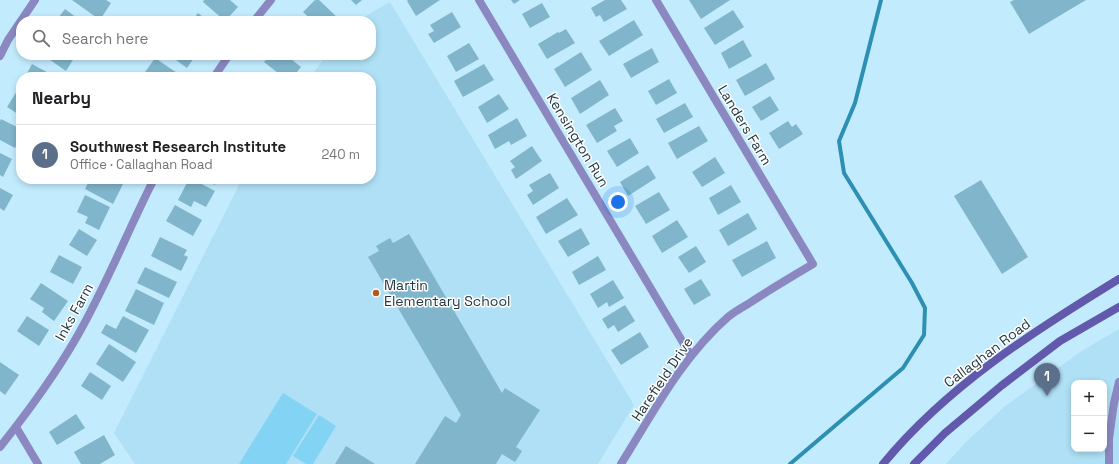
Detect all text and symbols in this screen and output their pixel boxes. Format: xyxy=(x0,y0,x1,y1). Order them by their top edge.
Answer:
search box xyxy=(16,16,376,60)
icon: search xyxy=(30,27,52,49)
text: Search here xyxy=(62,29,148,48)
street label: Landers Farm xyxy=(714,82,776,168)
text: Nearby xyxy=(32,87,91,109)
street label: Kensington Run xyxy=(543,90,613,190)
text: Southwest Research Institute xyxy=(70,137,286,156)
text: 1 xyxy=(42,146,48,163)
text: 240 m xyxy=(322,146,360,163)
text: Office · Callaghan Road xyxy=(70,156,213,173)
your location xyxy=(608,192,628,212)
place label: Martin Elementary School xyxy=(384,276,510,310)
street label: Inks Farm xyxy=(51,280,97,344)
marker: Martin Elementary School xyxy=(371,288,381,298)
street label: Callaghan Road xyxy=(940,315,1034,391)
street label: Harefield Drive xyxy=(627,334,697,424)
pin: 1 xyxy=(1034,363,1060,396)
map controls xyxy=(1071,380,1107,452)
button: + xyxy=(1071,380,1107,416)
button: − xyxy=(1071,416,1107,452)

